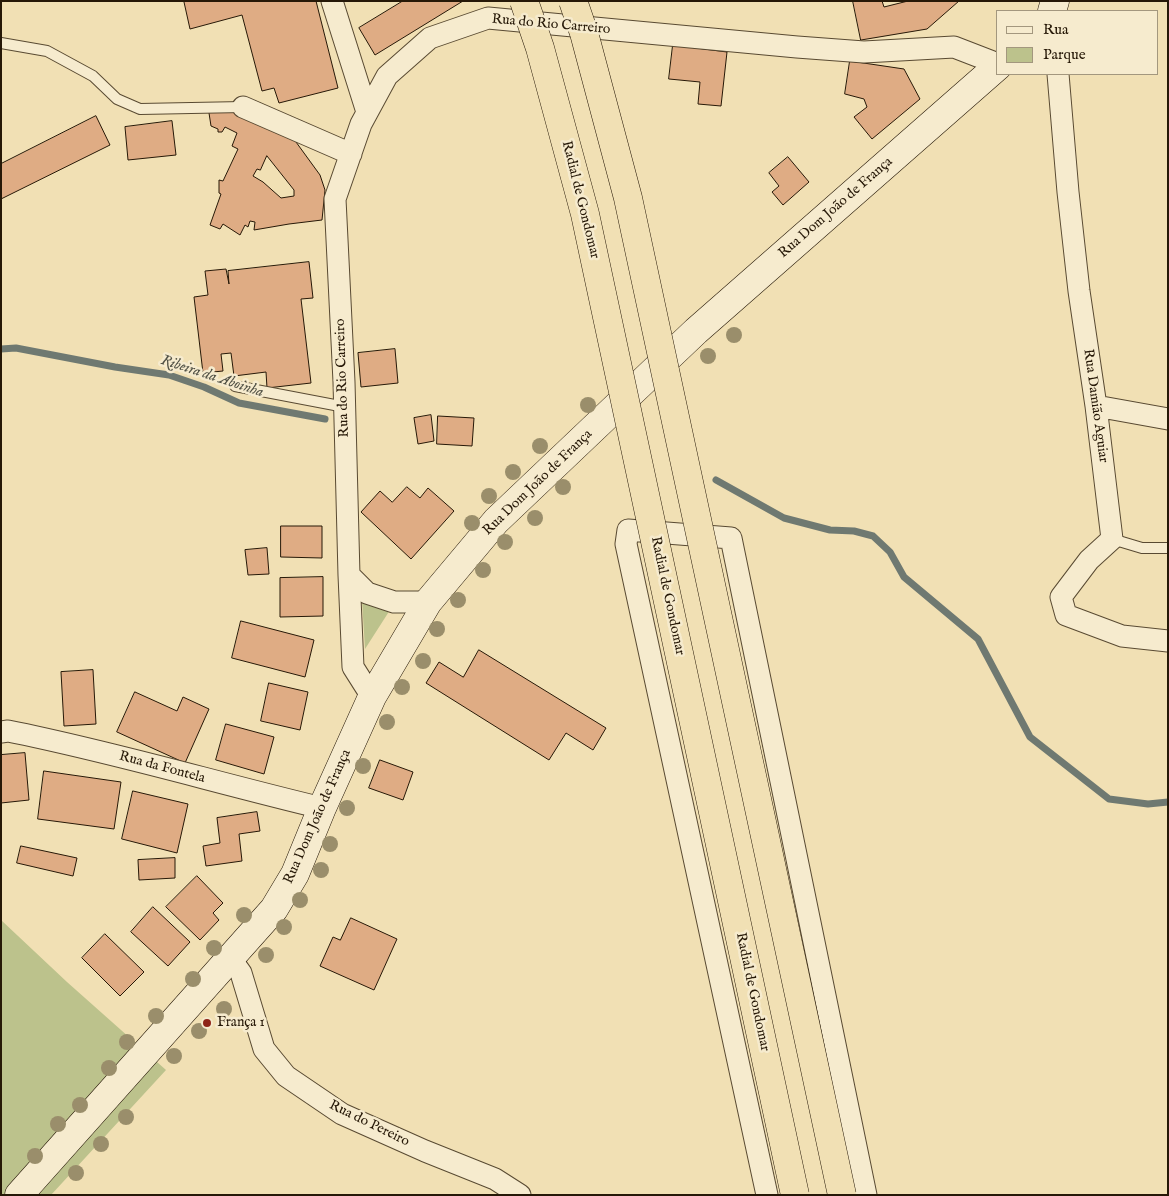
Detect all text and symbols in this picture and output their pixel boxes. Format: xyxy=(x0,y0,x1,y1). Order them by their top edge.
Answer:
legend xyxy=(996,10,1159,75)
street label: Rua do Rio Carreiro xyxy=(491,11,611,39)
text: Rua xyxy=(1043,20,1069,39)
text: Parque xyxy=(1043,45,1086,64)
street label: Radial de Gondomar xyxy=(557,139,603,261)
street label: Rua Dom João de França xyxy=(776,154,896,262)
street label: Rua do Rio Carreiro xyxy=(333,318,353,438)
street label: Rua Damião Aguiar xyxy=(1079,348,1111,464)
water label: Ribeira da Aboinha xyxy=(158,352,266,402)
street label: Rua Dom João de França xyxy=(480,426,596,540)
street label: Radial de Gondomar xyxy=(646,535,688,657)
street label: Rua Dom João de França xyxy=(281,747,355,887)
street label: Rua da Fontela xyxy=(117,748,207,788)
street label: Radial de Gondomar xyxy=(731,931,773,1053)
place label: França 1 xyxy=(217,1015,265,1031)
marker: França 1 xyxy=(201,1017,213,1029)
street label: Rua do Pereiro xyxy=(326,1097,412,1151)

